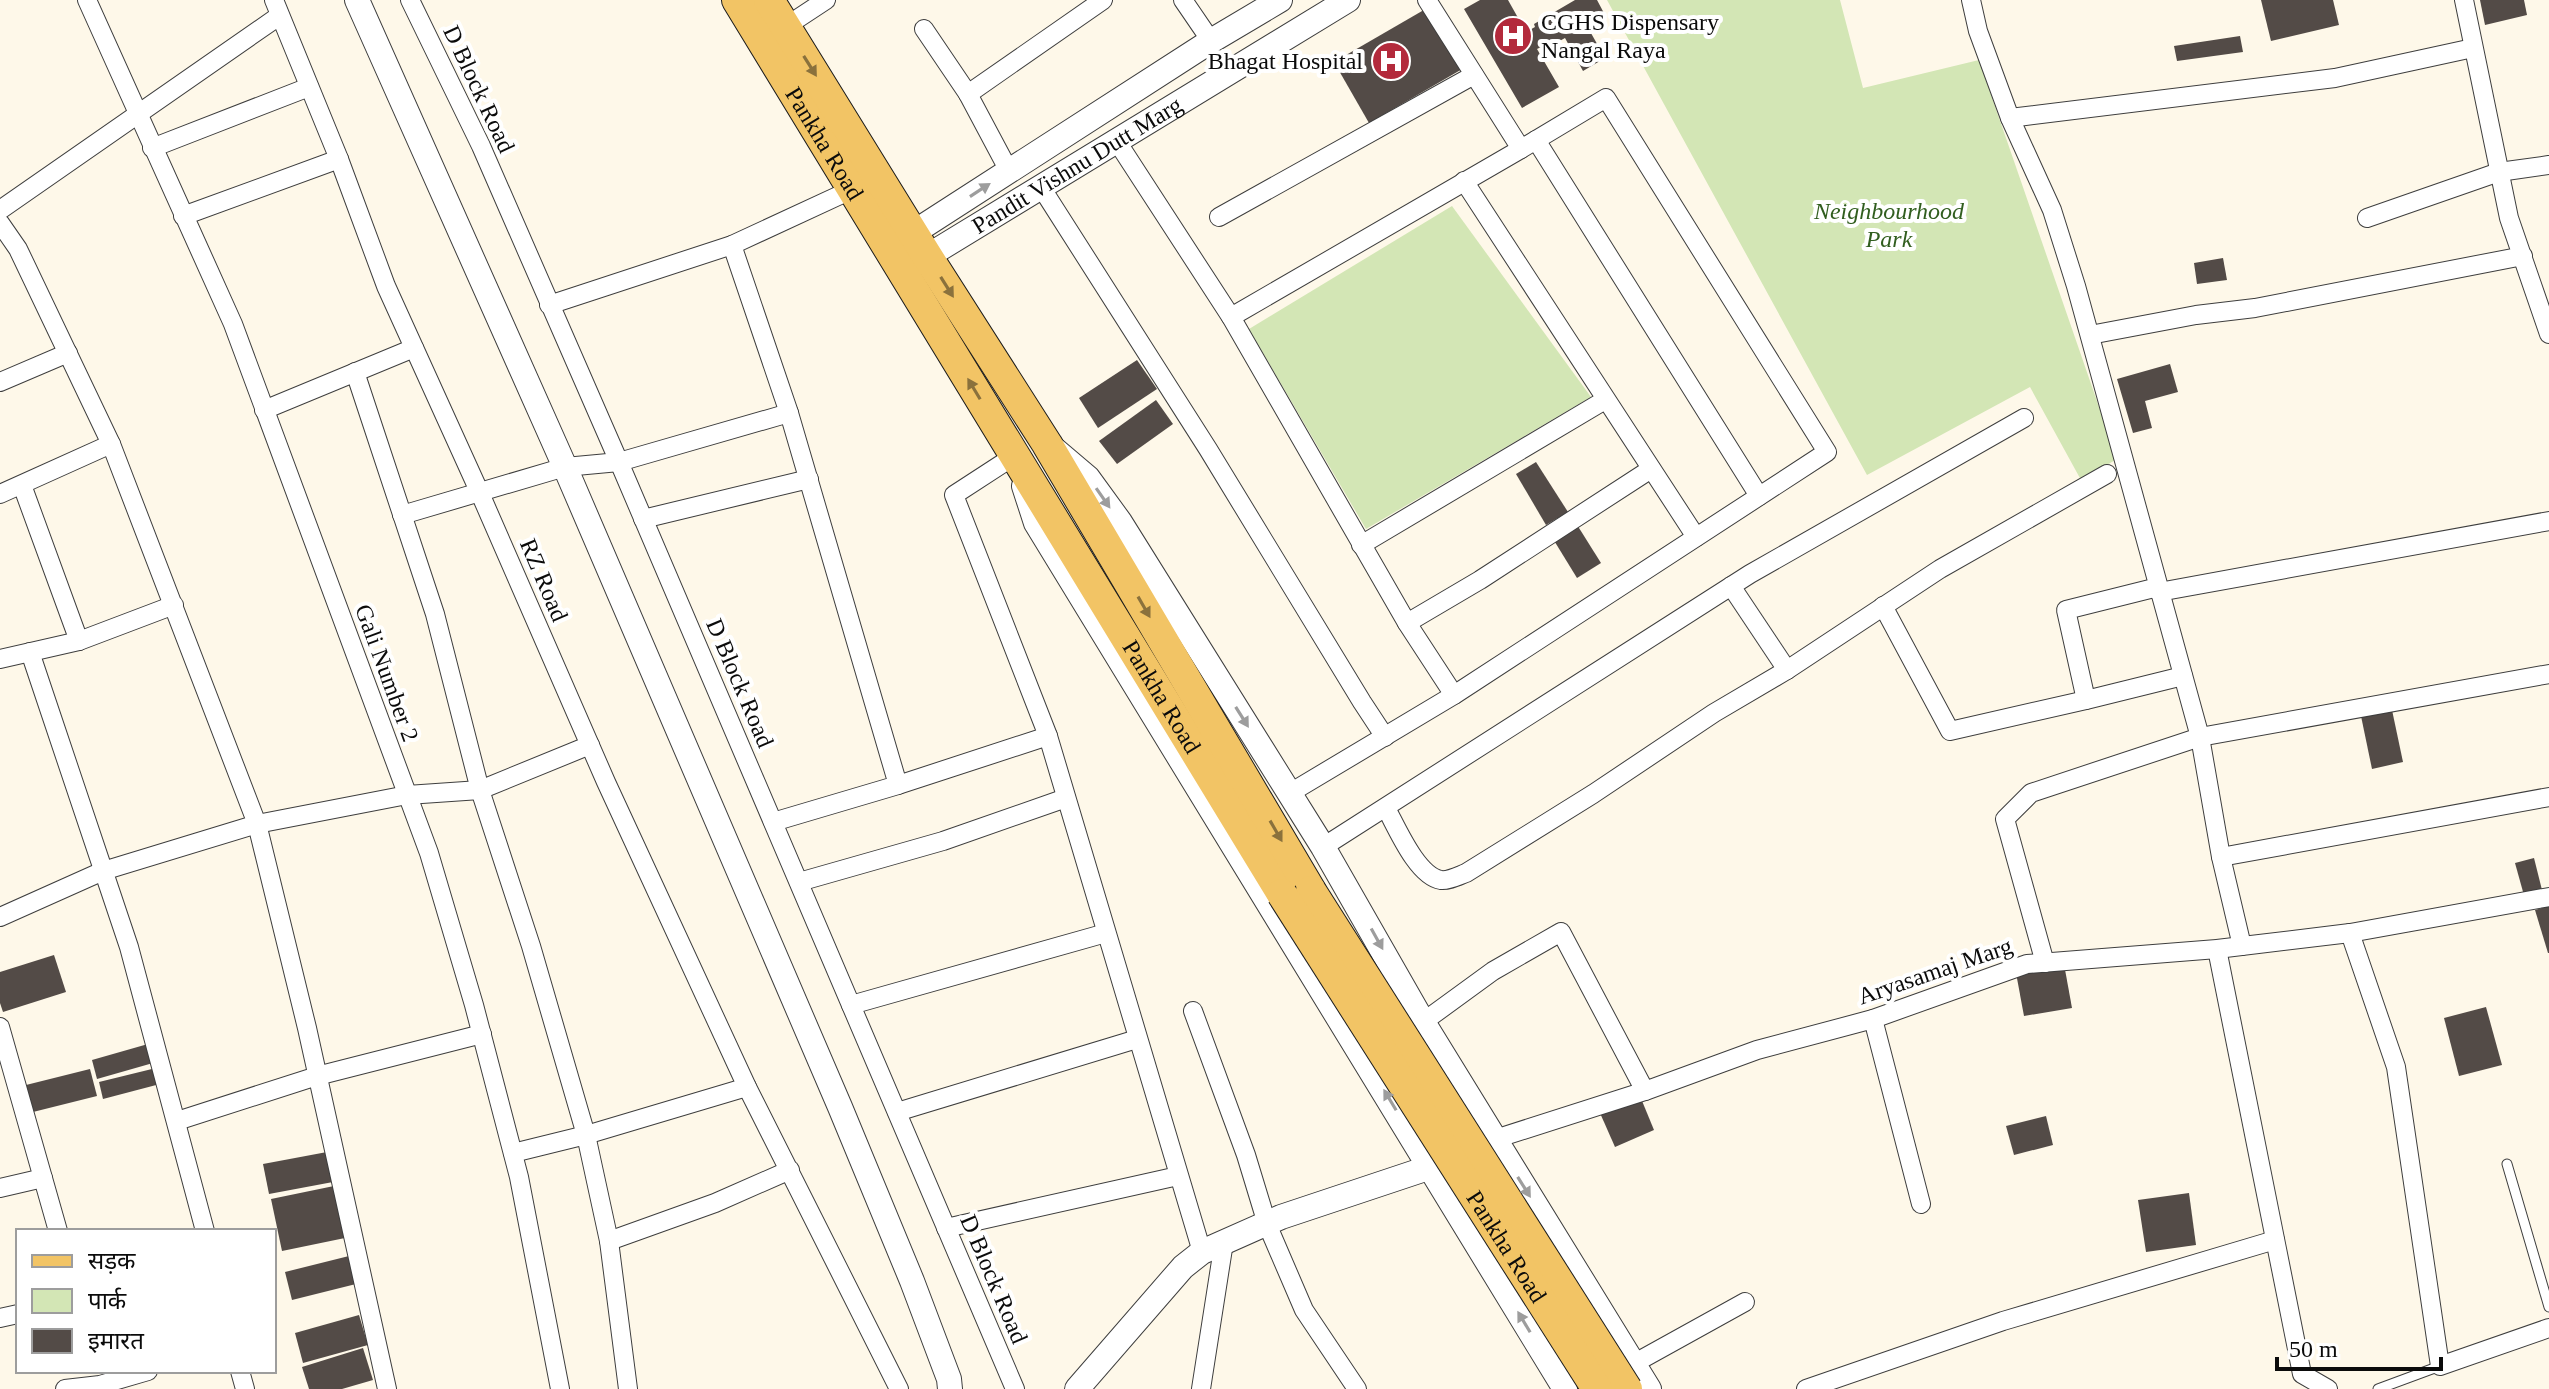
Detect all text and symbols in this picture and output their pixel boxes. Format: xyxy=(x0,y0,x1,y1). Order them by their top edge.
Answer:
place label: CGHS Dispensary Nangal Raya xyxy=(1541,9,1719,63)
hospital icon: CGHS Dispensary Nangal Raya xyxy=(1492,15,1534,57)
street label: D Block Road xyxy=(438,21,520,157)
hospital icon: Bhagat Hospital xyxy=(1370,40,1412,82)
place label: Bhagat Hospital xyxy=(1208,48,1363,74)
one-way arrow xyxy=(803,55,817,77)
street label: Pankha Road xyxy=(780,82,869,205)
street label: Pandit Vishnu Dutt Marg xyxy=(967,91,1187,239)
one-way arrow xyxy=(969,183,990,198)
park label: Neighbourhood Park xyxy=(1813,198,1965,252)
one-way arrow xyxy=(939,276,953,298)
one-way arrow xyxy=(967,378,981,400)
one-way arrow xyxy=(1094,487,1110,508)
street label: RZ Road xyxy=(515,535,573,625)
one-way arrow xyxy=(1136,596,1150,618)
street label: Gali Number 2 xyxy=(350,601,424,745)
street label: D Block Road xyxy=(701,615,779,751)
street label: Pankha Road xyxy=(1118,636,1206,758)
one-way arrow xyxy=(1235,706,1249,728)
one-way arrow xyxy=(1268,820,1282,842)
one-way arrow xyxy=(1370,928,1384,951)
street label: Aryasamaj Marg xyxy=(1854,932,2016,1010)
one-way arrow xyxy=(1383,1089,1397,1111)
one-way arrow xyxy=(1517,1176,1531,1198)
street label: Pankha Road xyxy=(1461,1186,1552,1307)
street label: D Block Road xyxy=(955,1211,1033,1347)
legend xyxy=(16,1229,276,1373)
text: सड़क xyxy=(88,1248,136,1274)
text: पार्क xyxy=(88,1287,127,1314)
one-way arrow xyxy=(1518,1311,1532,1333)
scale bar xyxy=(2277,1321,2441,1371)
text: इमारत xyxy=(88,1328,145,1354)
text: 50 m xyxy=(2289,1336,2338,1362)

